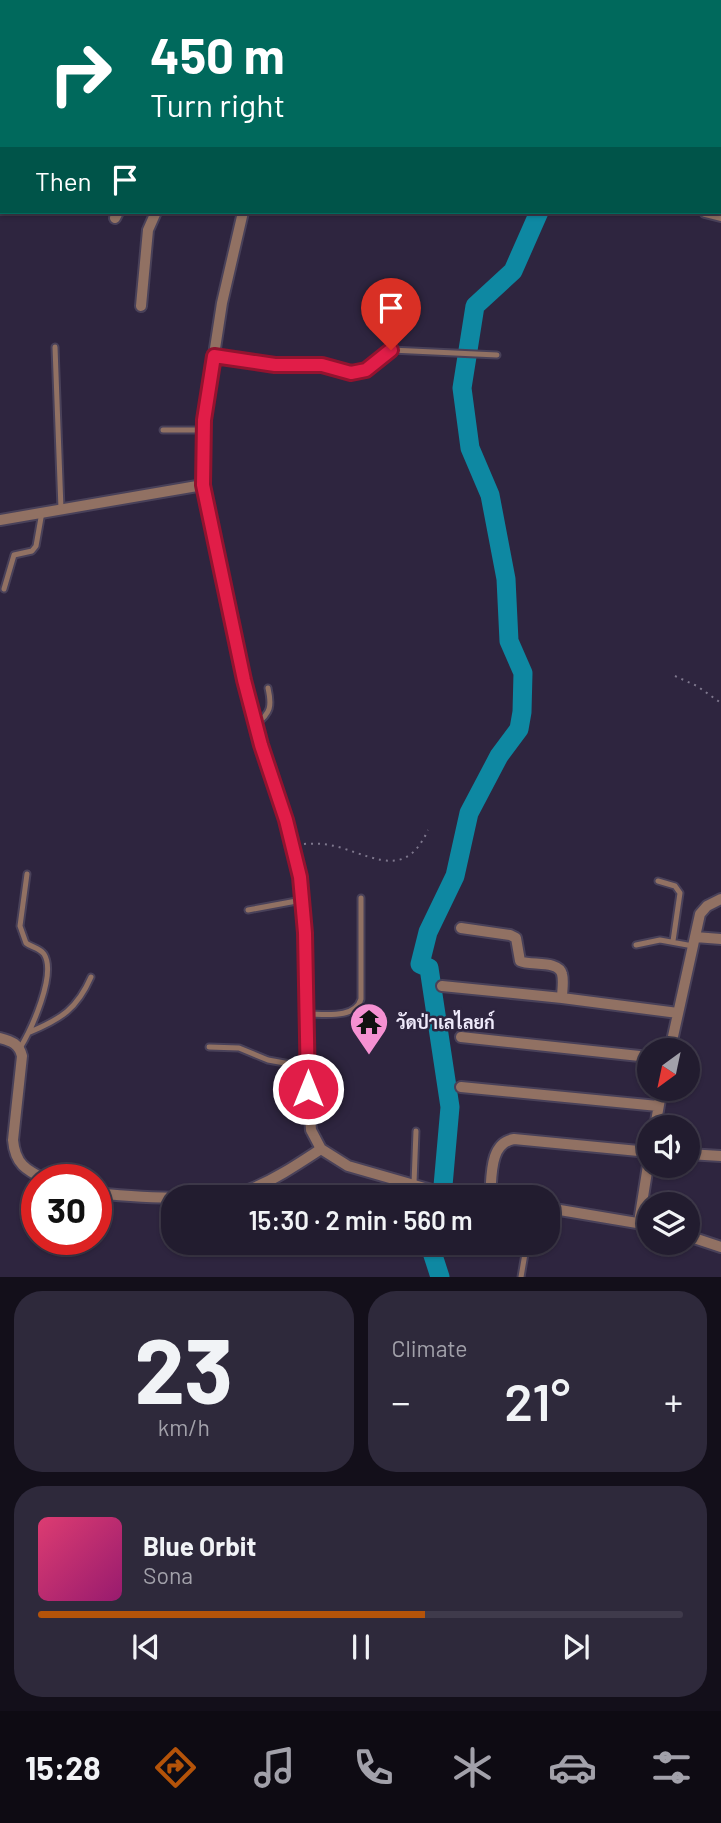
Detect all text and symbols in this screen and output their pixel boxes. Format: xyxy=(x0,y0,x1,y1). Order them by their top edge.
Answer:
text: 450 m xyxy=(150,25,285,84)
icon: right xyxy=(35,28,126,119)
text: Turn right xyxy=(150,85,285,123)
icon: arrive xyxy=(106,161,144,199)
text: Then xyxy=(35,165,92,196)
pin xyxy=(361,278,421,350)
icon: arrive xyxy=(372,289,410,327)
temple icon: วัดป่าเลไลยก์ xyxy=(348,1001,390,1056)
place label: วัดป่าเลไลยก์ xyxy=(396,1010,496,1033)
north arrow xyxy=(637,1038,700,1101)
map controls xyxy=(637,1038,700,1255)
position arrow xyxy=(271,1052,345,1126)
button: sound xyxy=(637,1115,700,1178)
speed limit sign: 30 xyxy=(21,1164,112,1255)
button: layers xyxy=(637,1192,700,1255)
text: 15:30 · 2 min · 560 m xyxy=(248,1204,473,1235)
text: 23 xyxy=(134,1313,233,1422)
text: Climate xyxy=(392,1334,468,1362)
text: 21° xyxy=(504,1369,570,1431)
text: − xyxy=(392,1378,411,1424)
text: + xyxy=(664,1378,683,1424)
text: km/h xyxy=(158,1413,210,1441)
text: Blue Orbit xyxy=(143,1530,256,1561)
text: Sona xyxy=(143,1561,193,1589)
icon: previous xyxy=(127,1628,165,1666)
icon: pause xyxy=(342,1628,380,1666)
icon: next xyxy=(557,1628,595,1666)
icon: directions xyxy=(151,1743,200,1792)
icon: music xyxy=(250,1743,299,1792)
icon: phone xyxy=(349,1743,398,1792)
icon: climate xyxy=(448,1743,497,1792)
icon: car xyxy=(548,1743,597,1792)
icon: filters xyxy=(647,1743,696,1792)
text: 15:28 xyxy=(25,1748,101,1786)

